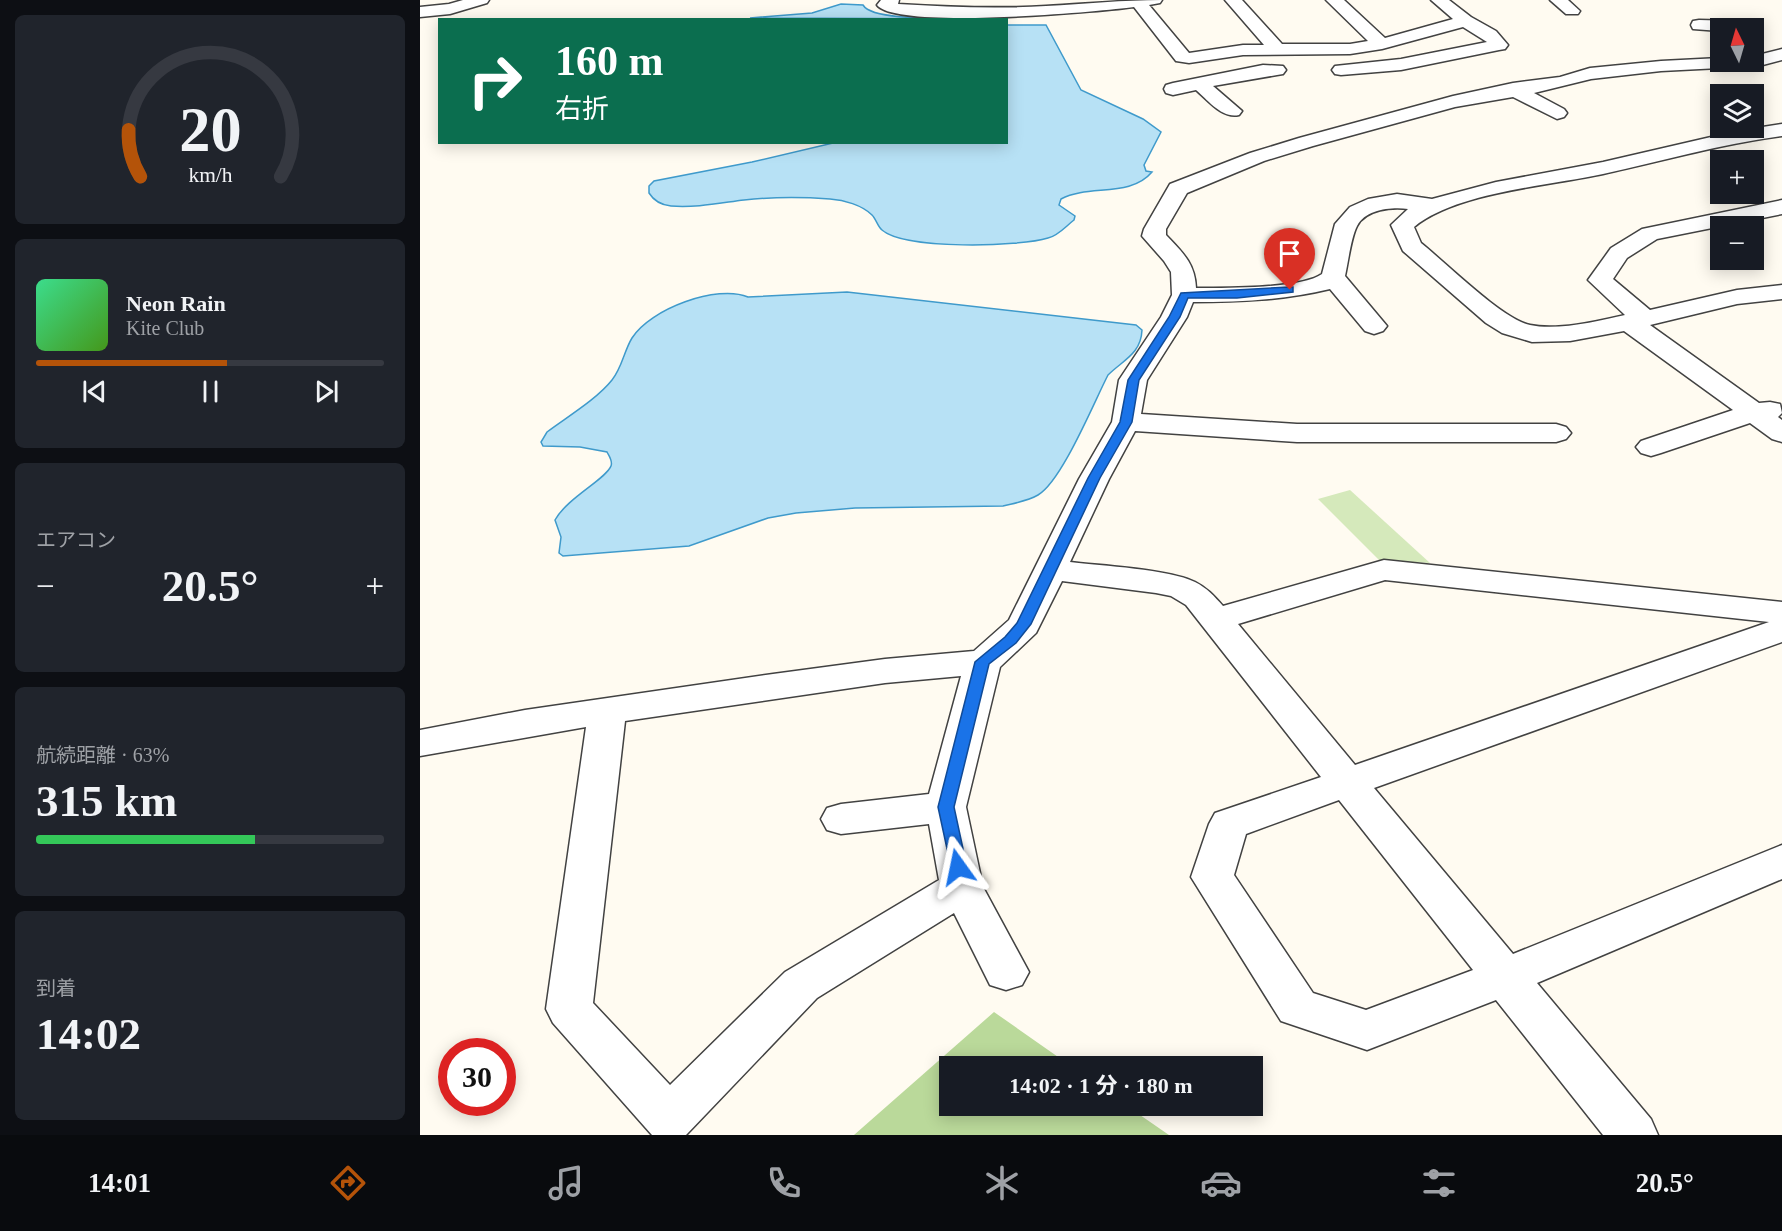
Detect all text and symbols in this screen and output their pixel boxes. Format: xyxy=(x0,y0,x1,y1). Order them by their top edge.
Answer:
north arrow xyxy=(1710,18,1764,72)
map controls xyxy=(1710,18,1764,270)
text: 160 m xyxy=(555,38,664,84)
icon: right xyxy=(456,42,534,120)
button: layers xyxy=(1710,84,1764,138)
text: 右折 xyxy=(555,94,609,124)
text: 20 xyxy=(179,95,241,164)
button: + xyxy=(1710,150,1764,204)
text: km/h xyxy=(188,163,232,187)
button: − xyxy=(1710,216,1764,270)
pin xyxy=(1264,228,1315,290)
icon: arrive xyxy=(1273,237,1306,270)
text: Neon Rain xyxy=(126,291,226,316)
text: Kite Club xyxy=(126,317,204,339)
icon: previous xyxy=(78,375,111,408)
icon: pause xyxy=(194,375,227,408)
icon: next xyxy=(310,375,343,408)
text: エアコン xyxy=(36,529,116,551)
text: 20.5° xyxy=(162,561,258,611)
text: − xyxy=(36,568,55,604)
text: + xyxy=(365,568,384,604)
text: 航続距離 · 63% xyxy=(36,744,169,766)
text: 315 km xyxy=(36,776,177,826)
position arrow xyxy=(926,835,990,899)
text: 到着 xyxy=(36,977,76,999)
text: 14:02 xyxy=(36,1009,141,1059)
speed limit sign: 30 xyxy=(438,1038,516,1116)
text: 14:02 · 1 分 · 180 m xyxy=(1009,1073,1193,1098)
icon: directions xyxy=(327,1162,369,1204)
icon: music xyxy=(545,1162,587,1204)
icon: phone xyxy=(763,1162,805,1204)
icon: climate xyxy=(981,1162,1023,1204)
icon: car xyxy=(1200,1162,1242,1204)
icon: filters xyxy=(1418,1162,1460,1204)
text: 14:01 xyxy=(88,1168,151,1198)
text: 20.5° xyxy=(1636,1168,1694,1198)

